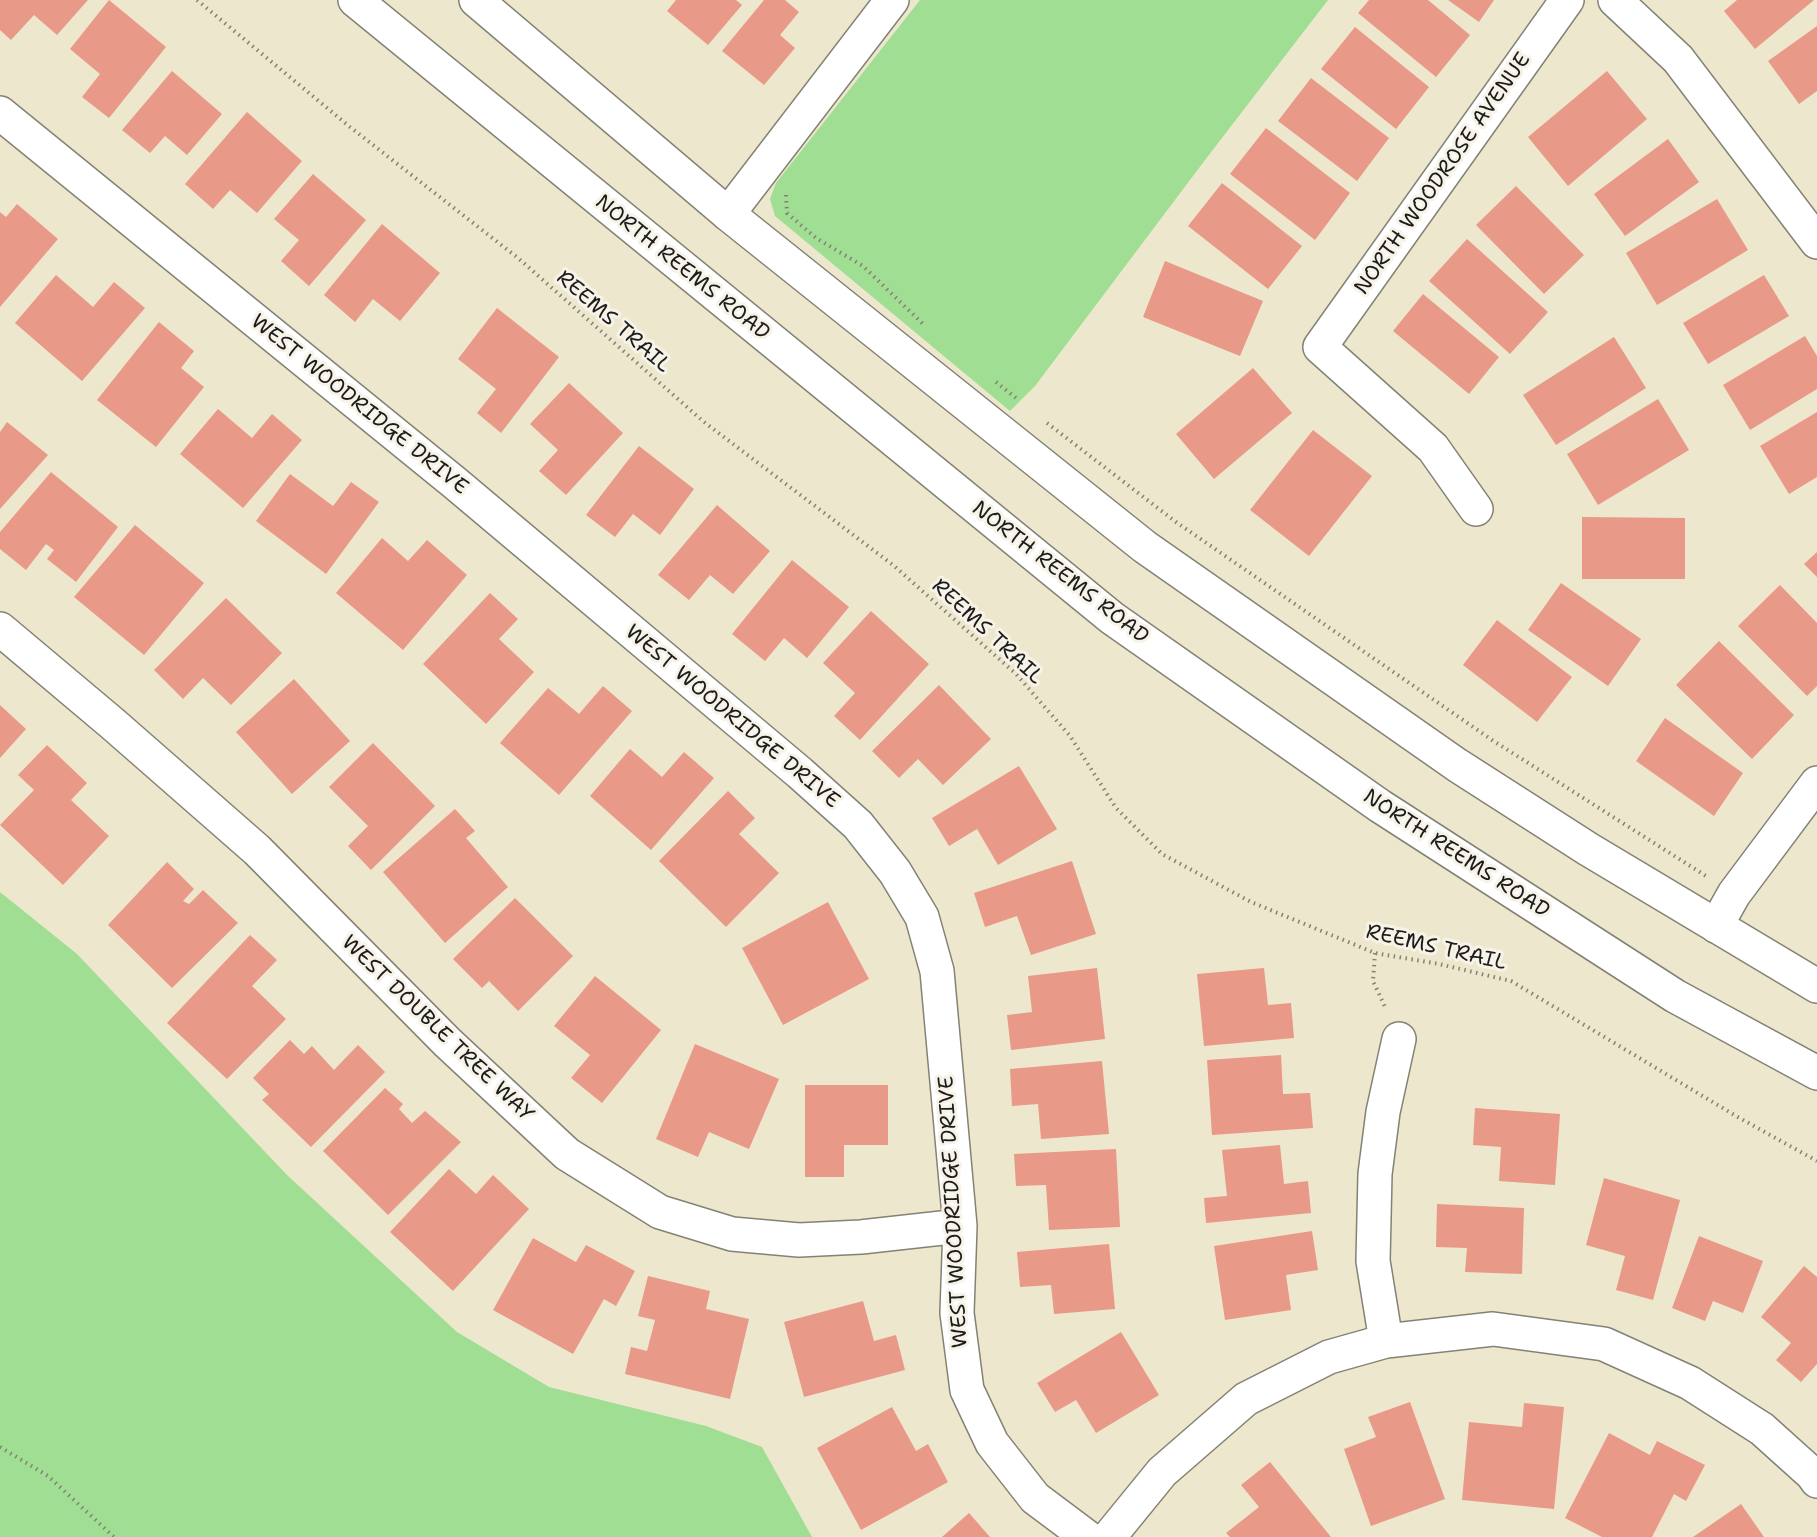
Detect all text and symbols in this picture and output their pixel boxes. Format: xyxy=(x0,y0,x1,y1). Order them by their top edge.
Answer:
street label: NORTH WOODROSE AVENUE xyxy=(1350,48,1536,300)
street label: NORTH REEMS ROAD xyxy=(590,190,774,346)
street label: REEMS TRAIL xyxy=(551,266,675,378)
street label: WEST WOODRIDGE DRIVE xyxy=(245,309,473,501)
street label: NORTH REEMS ROAD xyxy=(967,496,1153,650)
street label: REEMS TRAIL xyxy=(926,574,1048,690)
street label: WEST WOODRIDGE DRIVE xyxy=(620,620,844,814)
street label: NORTH REEMS ROAD xyxy=(1358,784,1554,924)
street label: REEMS TRAIL xyxy=(1363,920,1509,976)
street label: WEST DOUBLE TREE WAY xyxy=(336,931,538,1127)
street label: WEST WOODRIDGE DRIVE xyxy=(934,1075,974,1349)

